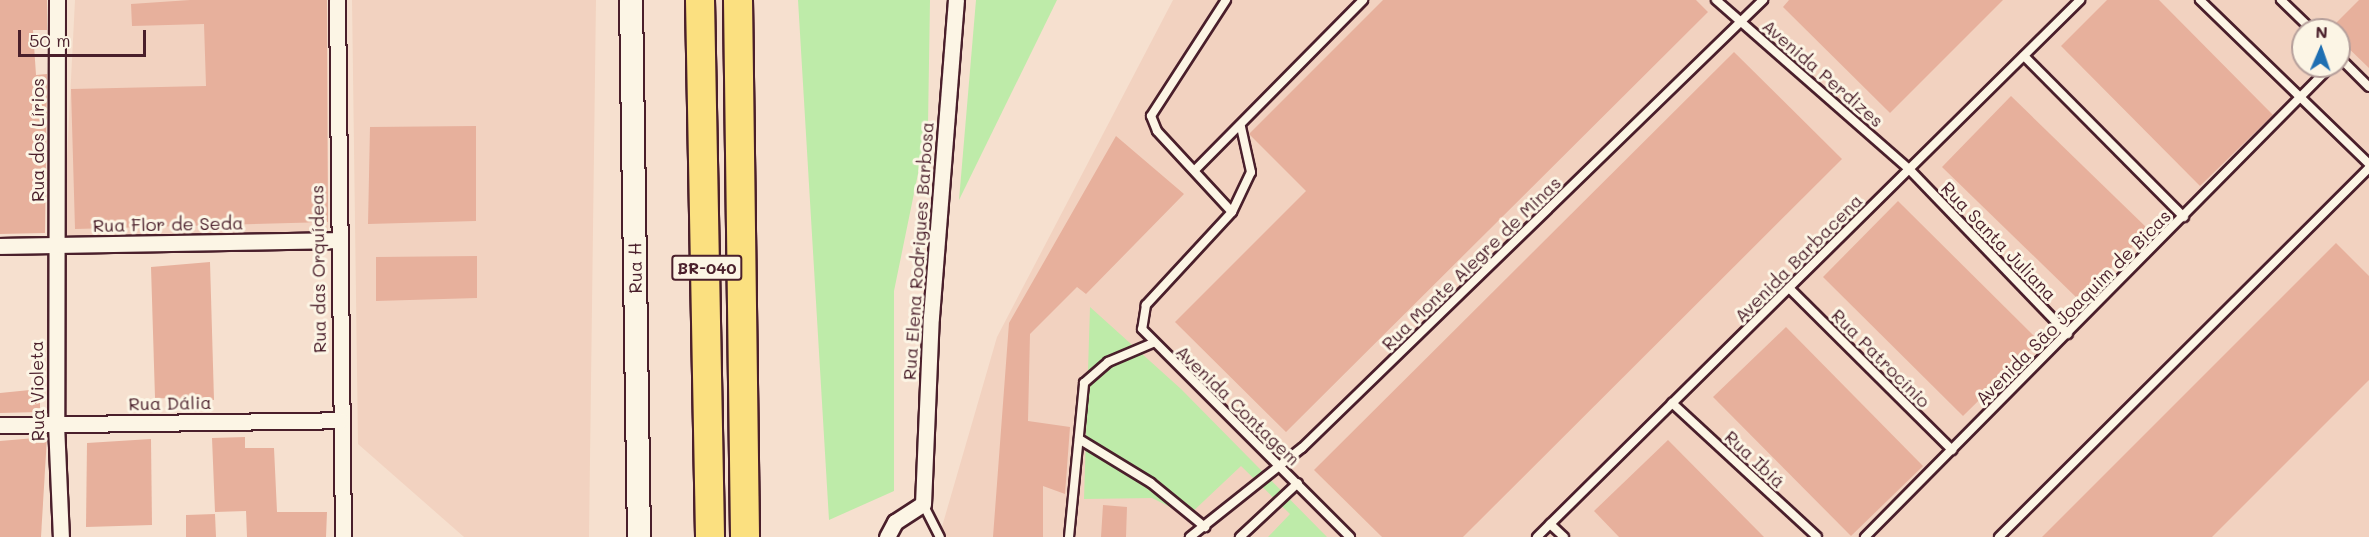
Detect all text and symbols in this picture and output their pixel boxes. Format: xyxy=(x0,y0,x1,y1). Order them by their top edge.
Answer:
street label: Avenida Perdizes xyxy=(1758,15,1888,131)
scale bar xyxy=(21,18,148,56)
north arrow xyxy=(2291,18,2351,78)
text: N xyxy=(2315,21,2328,42)
text: 50 m xyxy=(29,28,71,52)
street label: Rua dos Lírios xyxy=(26,78,48,202)
street label: Rua Elena Rodrigues Barbosa xyxy=(898,121,938,381)
street label: Rua Monte Alegre de Minas xyxy=(1377,172,1565,354)
street label: Rua Santa Juliana xyxy=(1937,177,2061,305)
street label: Rua das Orquídeas xyxy=(306,185,330,353)
street label: Avenida Barbacena xyxy=(1729,189,1867,327)
street label: Avenida São Joaquim de Bicas xyxy=(1971,205,2175,409)
street label: Rua Flor de Seda xyxy=(93,212,243,236)
street label: Rua H xyxy=(624,242,646,294)
road number: BR-040 xyxy=(671,255,743,281)
street label: Rua Patrocínio xyxy=(1827,304,1935,412)
street label: Rua Violeta xyxy=(25,340,49,442)
street label: Avenida Contagem xyxy=(1172,340,1304,470)
street label: Rua Dália xyxy=(128,391,212,415)
street label: Rua Ibiá xyxy=(1720,426,1790,492)

